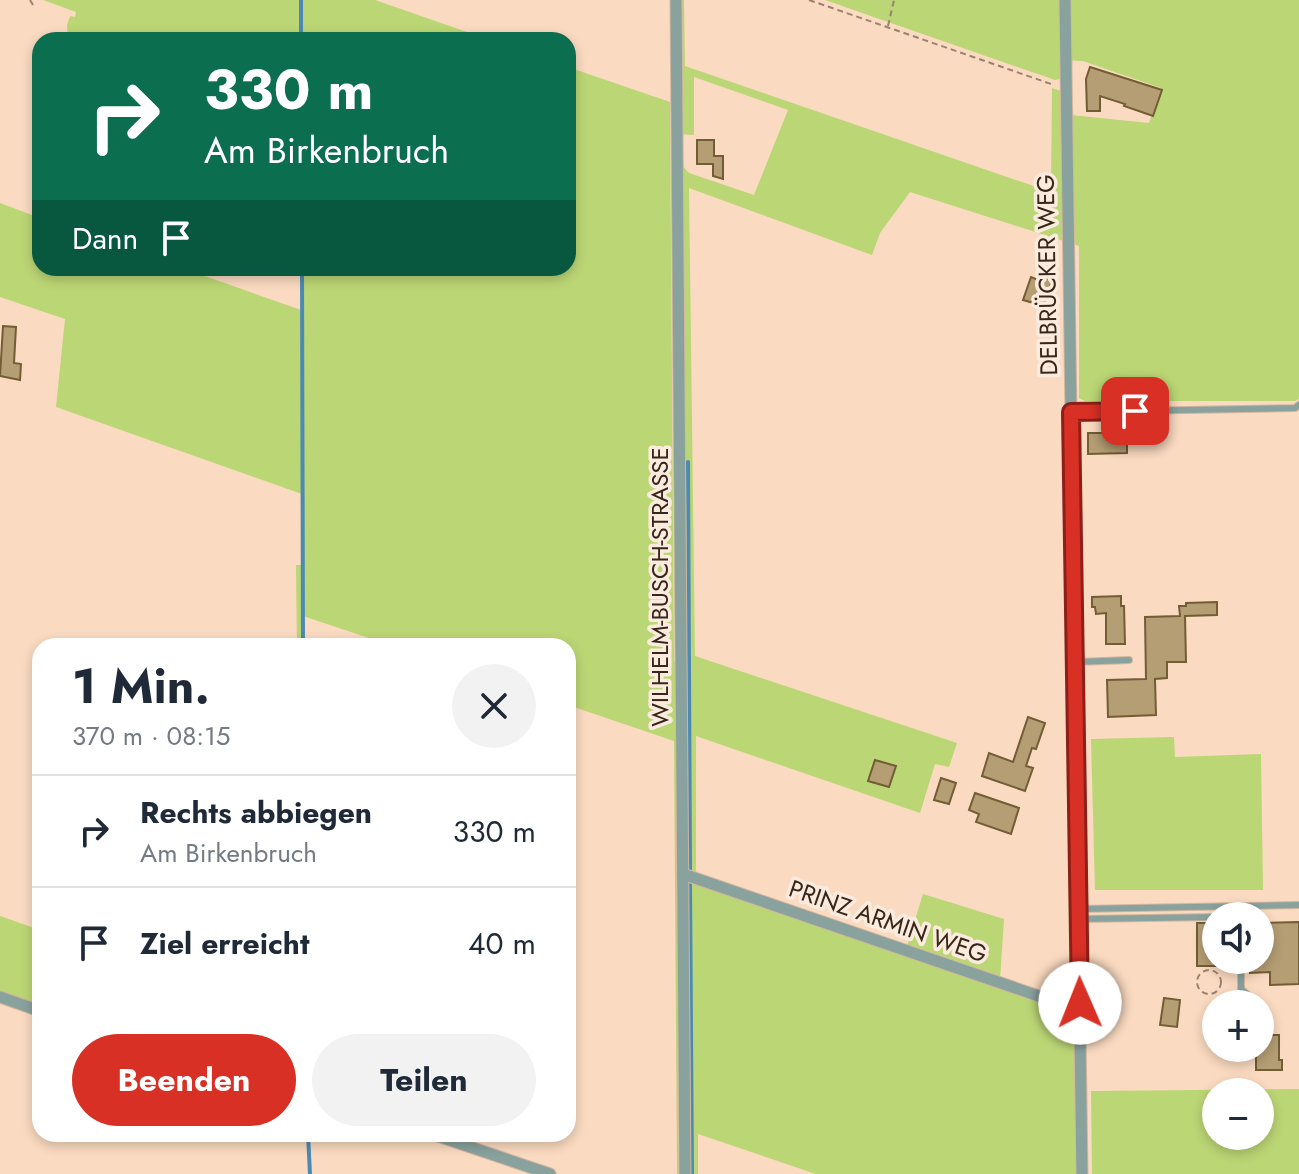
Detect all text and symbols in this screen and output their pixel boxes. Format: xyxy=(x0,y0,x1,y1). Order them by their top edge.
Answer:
text: 330 m xyxy=(204,49,373,130)
icon: right xyxy=(72,64,176,168)
text: Am Birkenbruch xyxy=(204,124,449,176)
street label: DELBRÜCKER WEG xyxy=(1028,174,1066,376)
icon: arrive xyxy=(154,216,198,260)
text: Dann xyxy=(72,217,138,260)
pin xyxy=(1101,377,1169,445)
icon: arrive xyxy=(1113,389,1157,433)
street label: WILHELM-BUSCH-STRASSE xyxy=(642,447,677,727)
text: 1 Min. xyxy=(72,652,210,721)
button: close xyxy=(452,664,536,748)
text: 370 m · 08:15 xyxy=(72,717,231,755)
text: Rechts abbiegen xyxy=(140,791,372,834)
icon: right xyxy=(72,809,116,853)
text: 330 m xyxy=(453,810,536,853)
text: Am Birkenbruch xyxy=(140,834,317,872)
street label: PRINZ ARMIN WEG xyxy=(784,871,992,971)
map controls xyxy=(1202,902,1274,1150)
button: sound xyxy=(1202,902,1274,974)
icon: arrive xyxy=(72,921,116,965)
text: Ziel erreicht xyxy=(140,922,309,965)
text: 40 m xyxy=(468,922,536,965)
position arrow xyxy=(1038,961,1122,1045)
button: + xyxy=(1202,990,1274,1062)
button: Beenden xyxy=(72,1034,296,1126)
button: Teilen xyxy=(312,1034,536,1126)
button: − xyxy=(1202,1078,1274,1150)

